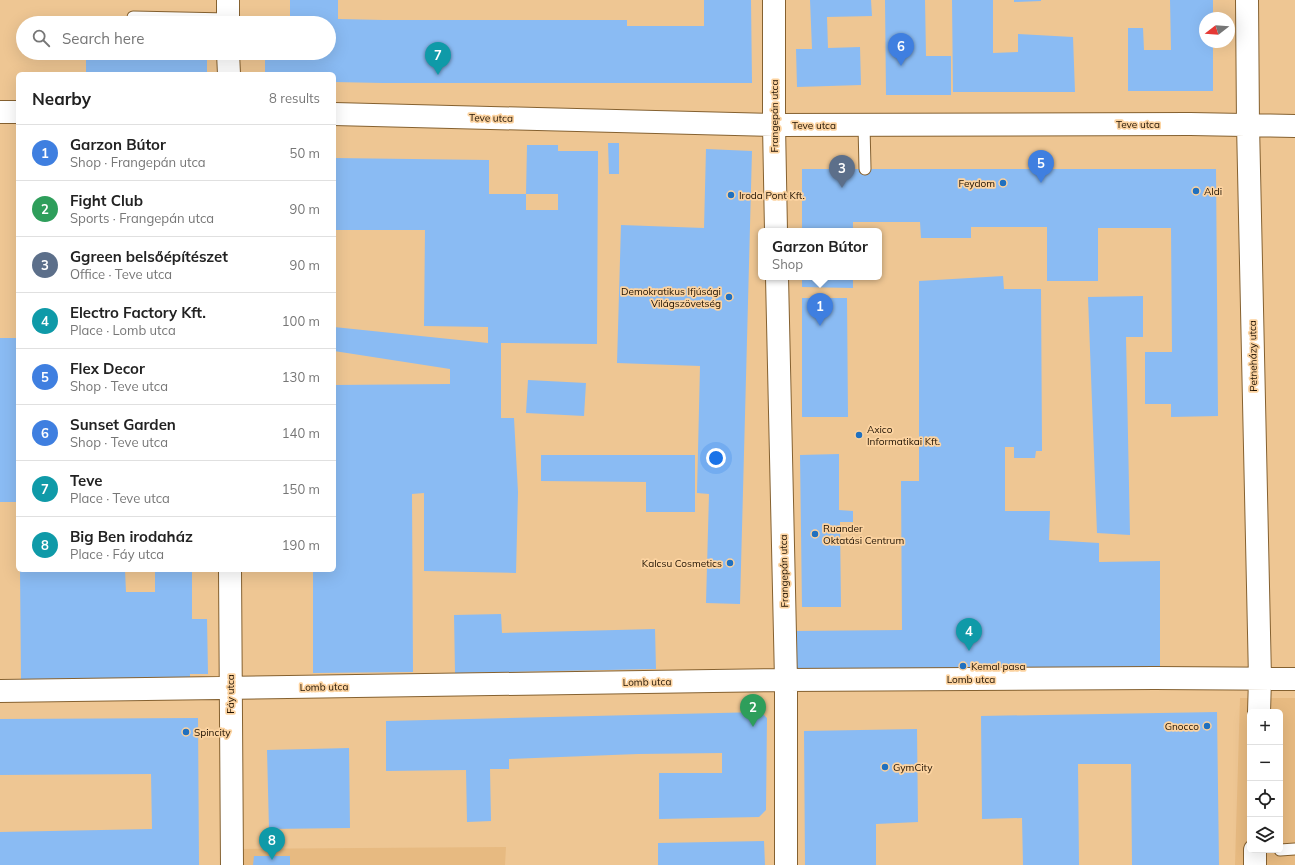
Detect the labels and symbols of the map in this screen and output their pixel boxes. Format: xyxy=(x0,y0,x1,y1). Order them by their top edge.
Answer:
north arrow xyxy=(1199,12,1235,48)
pin: 6 xyxy=(888,33,914,66)
pin: 7 xyxy=(425,42,451,75)
street label: Frangepán utca xyxy=(768,79,781,153)
street label: Teve utca xyxy=(469,111,513,125)
street label: Teve utca xyxy=(1116,118,1160,131)
street label: Teve utca xyxy=(792,119,836,132)
pin: 5 xyxy=(1028,150,1054,183)
pin: 3 xyxy=(829,155,855,188)
place label: Feydom xyxy=(958,177,995,190)
marker: Feydom xyxy=(998,178,1008,188)
place label: Aldi xyxy=(1204,185,1222,198)
marker: Aldi xyxy=(1191,186,1201,196)
place label: Iroda Pont Kft. xyxy=(739,189,805,202)
marker: Iroda Pont Kft. xyxy=(726,190,736,200)
place label: Demokratikus Ifjúsági Világszövetség xyxy=(621,285,721,310)
marker: Demokratikus Ifjúsági Világszövetség xyxy=(724,292,734,302)
pin: 1 xyxy=(807,293,833,326)
street label: Petneházy utca xyxy=(1246,320,1260,392)
place label: Axico Informatikai Kft. xyxy=(867,423,940,448)
marker: Axico Informatikai Kft. xyxy=(854,430,864,440)
your location xyxy=(706,448,726,468)
place label: Ruander Oktatási Centrum xyxy=(823,522,904,547)
marker: Ruander Oktatási Centrum xyxy=(810,529,820,539)
street label: Frangepán utca xyxy=(777,534,791,608)
place label: Kalcsu Cosmetics xyxy=(642,557,722,570)
marker: Kalcsu Cosmetics xyxy=(725,558,735,568)
pin: 4 xyxy=(956,618,982,651)
place label: Kemal pasa xyxy=(971,660,1025,673)
marker: Kemal pasa xyxy=(958,661,968,671)
street label: Lomb utca xyxy=(947,673,995,686)
street label: Fáy utca xyxy=(224,674,237,714)
street label: Lomb utca xyxy=(623,675,671,689)
street label: Lomb utca xyxy=(300,680,348,694)
pin: 2 xyxy=(740,694,766,727)
place label: Gnocco xyxy=(1165,720,1199,733)
marker: Gnocco xyxy=(1202,721,1212,731)
place label: Spincity xyxy=(194,726,231,739)
marker: Spincity xyxy=(181,727,191,737)
place label: GymCity xyxy=(893,761,933,774)
marker: GymCity xyxy=(880,762,890,772)
pin: 8 xyxy=(259,827,285,860)

